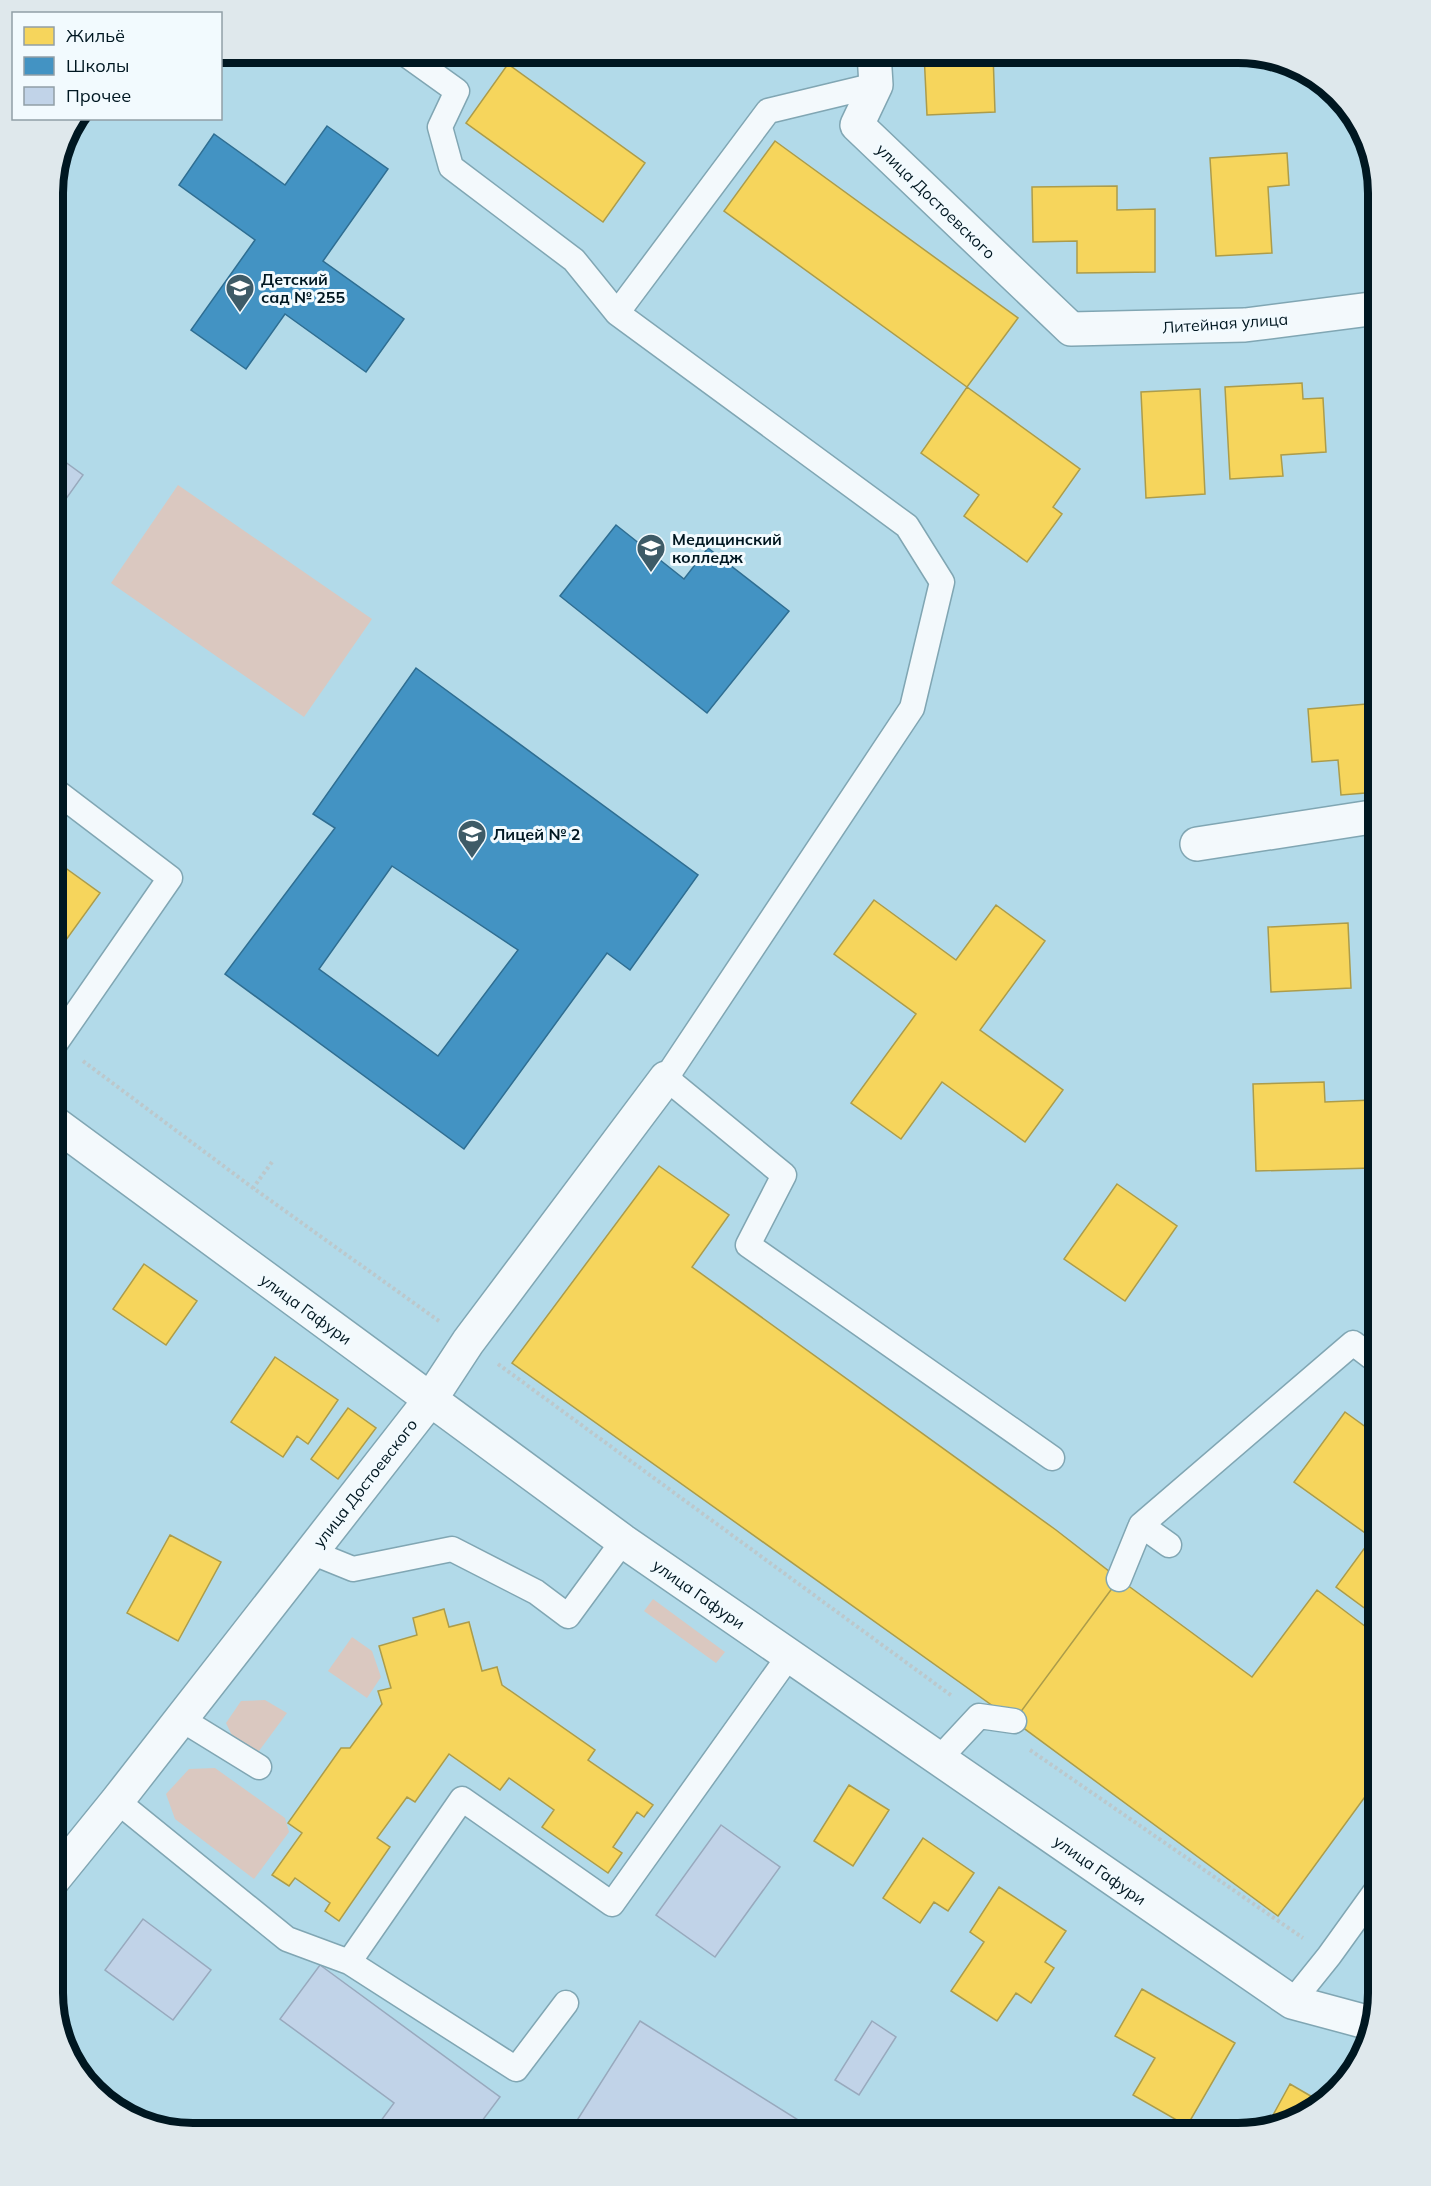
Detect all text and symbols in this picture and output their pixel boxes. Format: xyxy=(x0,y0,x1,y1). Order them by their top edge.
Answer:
legend xyxy=(12,12,222,120)
text: Жильё xyxy=(66,24,125,47)
text: Школы xyxy=(66,54,129,77)
text: Прочее xyxy=(66,84,131,107)
street label: улица Достоевского xyxy=(872,139,1000,263)
place label: Детский сад № 255 xyxy=(261,269,345,307)
school or university icon: Детский сад № 255 xyxy=(224,272,256,314)
street label: Литейная улица xyxy=(1161,309,1289,337)
place label: Медицинский колледж xyxy=(672,529,782,567)
school or university icon: Медицинский колледж xyxy=(635,532,667,574)
school or university icon: Лицей № 2 xyxy=(456,818,488,860)
place label: Лицей № 2 xyxy=(493,824,580,844)
street label: улица Гафури xyxy=(256,1269,356,1349)
street label: улица Достоевского xyxy=(309,1415,421,1551)
street label: улица Гафури xyxy=(649,1555,749,1633)
street label: улица Гафури xyxy=(1050,1831,1150,1909)

